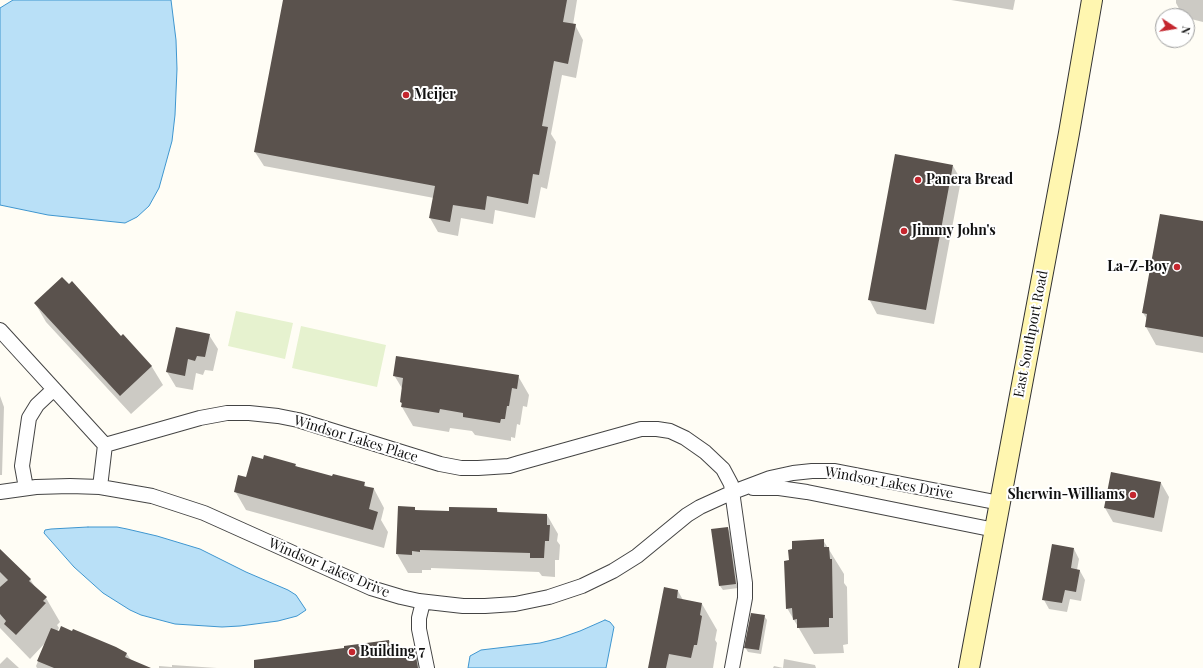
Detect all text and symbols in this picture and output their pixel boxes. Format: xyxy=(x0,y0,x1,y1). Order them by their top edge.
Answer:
north arrow xyxy=(1155,8,1195,48)
text: N xyxy=(1178,25,1194,36)
place label: Meijer xyxy=(414,87,456,103)
marker: Meijer xyxy=(401,90,411,100)
place label: Panera Bread xyxy=(926,172,1013,188)
marker: Panera Bread xyxy=(913,175,923,185)
place label: Jimmy John's xyxy=(912,223,996,239)
marker: Jimmy John's xyxy=(899,226,909,236)
place label: La-Z-Boy xyxy=(1107,259,1169,275)
marker: La-Z-Boy xyxy=(1172,262,1182,272)
street label: East Southport Road xyxy=(1010,269,1052,399)
street label: Windsor Lakes Place xyxy=(292,412,420,466)
street label: Windsor Lakes Drive xyxy=(823,463,955,503)
place label: Sherwin-Williams xyxy=(1007,487,1125,503)
marker: Sherwin-Williams xyxy=(1128,490,1138,500)
street label: Windsor Lakes Drive xyxy=(266,535,392,601)
place label: Building 7 xyxy=(360,644,425,660)
marker: Building 7 xyxy=(347,647,357,657)

